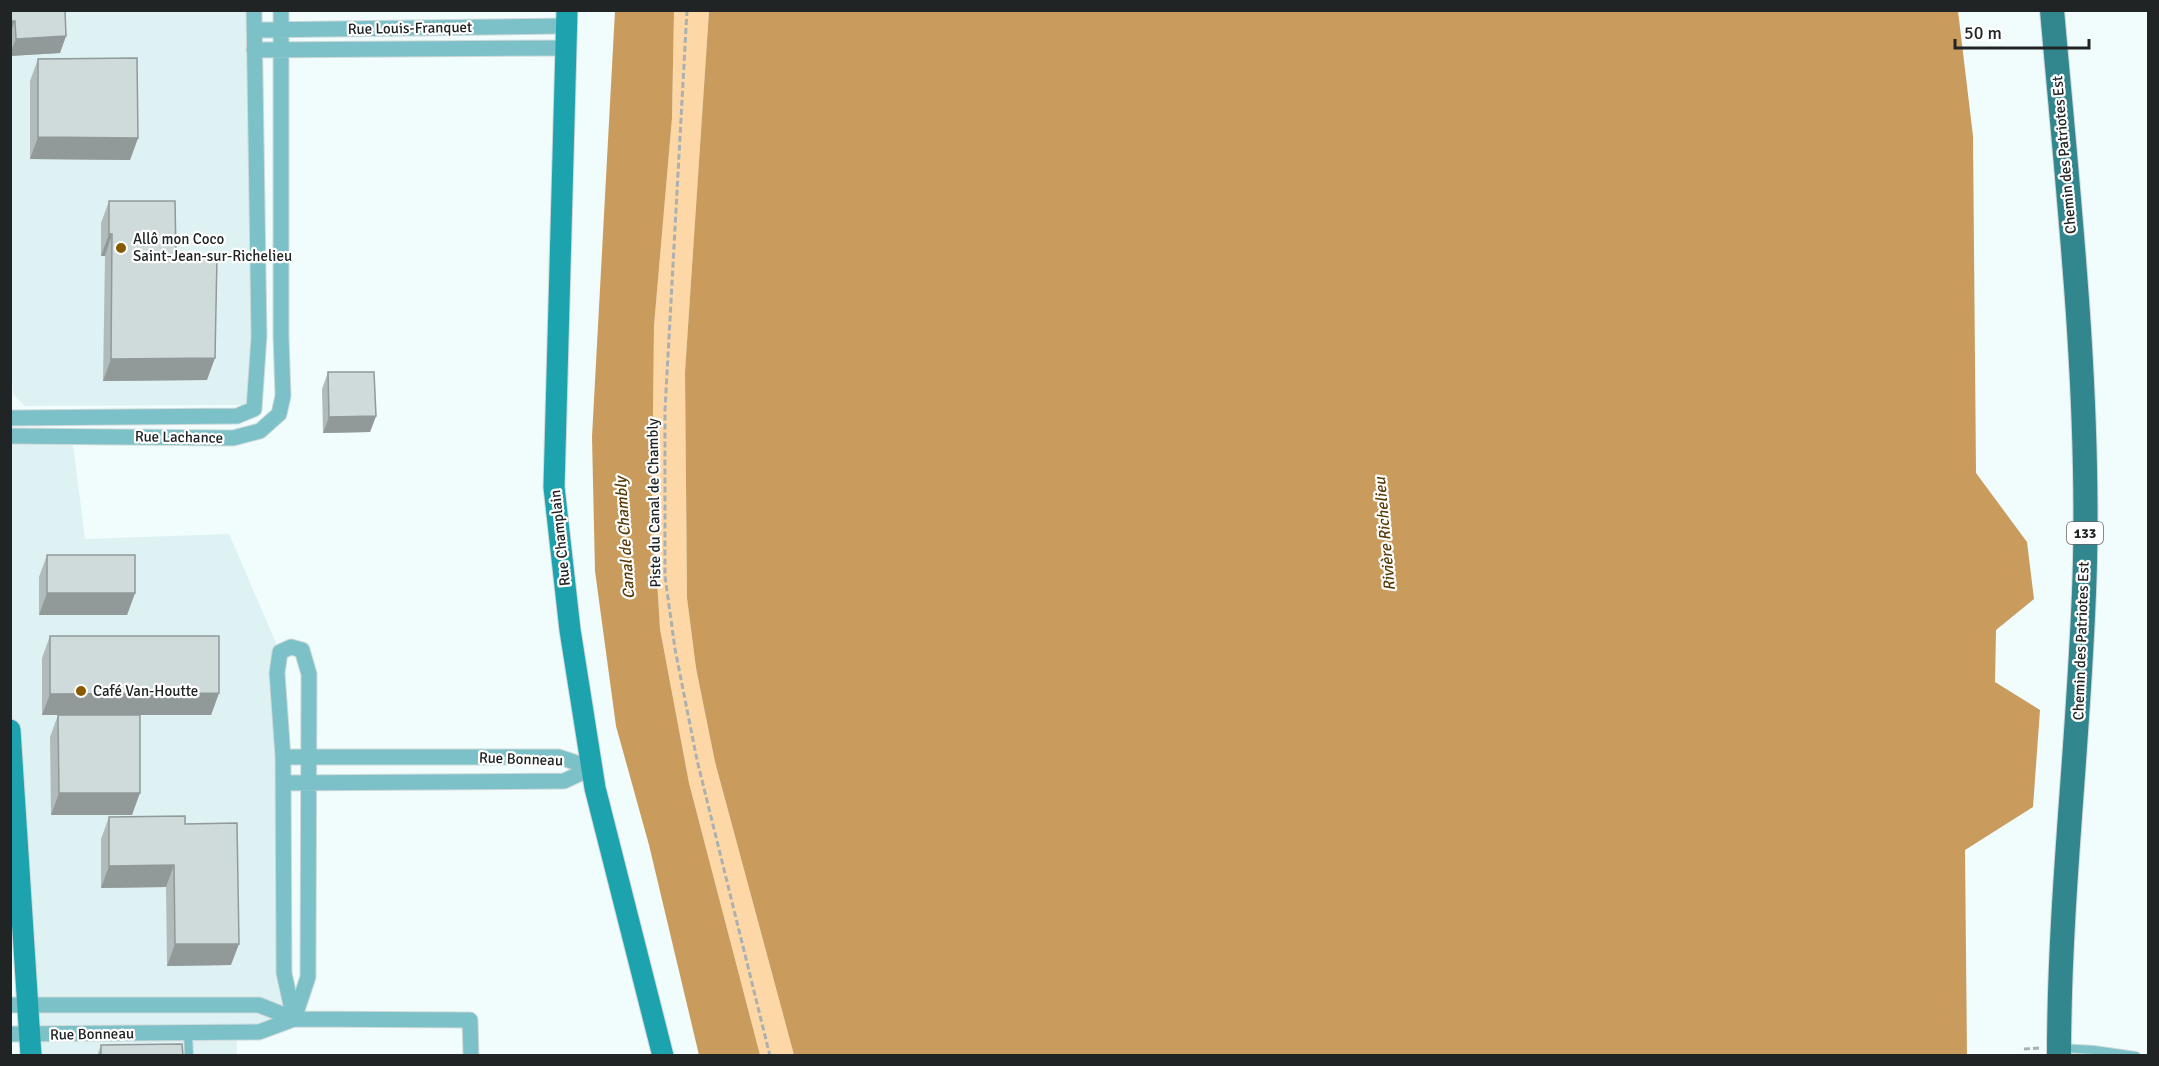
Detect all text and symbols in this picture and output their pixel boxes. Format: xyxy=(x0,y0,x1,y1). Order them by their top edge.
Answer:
scale bar xyxy=(1955,12,2088,50)
street label: Rue Louis-Franquet xyxy=(348,18,472,38)
text: 50 m xyxy=(1964,22,2002,44)
street label: Chemin des Patriotes Est xyxy=(2048,75,2080,235)
place label: Allô mon Coco Saint-Jean-sur-Richelieu xyxy=(133,230,292,265)
marker: Allô mon Coco Saint-Jean-sur-Richelieu xyxy=(114,241,128,255)
street label: Piste du Canal de Chambly xyxy=(644,418,664,588)
street label: Rue Lachance xyxy=(135,427,223,447)
water label: Canal de Chambly xyxy=(611,474,639,600)
water label: Rivière Richelieu xyxy=(1370,475,1400,592)
street label: Rue Champlain xyxy=(546,489,574,587)
road number: 133 xyxy=(2067,522,2103,544)
street label: Chemin des Patriotes Est xyxy=(2069,561,2093,721)
place label: Café Van-Houtte xyxy=(93,682,198,700)
marker: Café Van-Houtte xyxy=(74,684,88,698)
street label: Rue Bonneau xyxy=(479,749,563,769)
street label: Rue Bonneau xyxy=(50,1024,134,1044)

